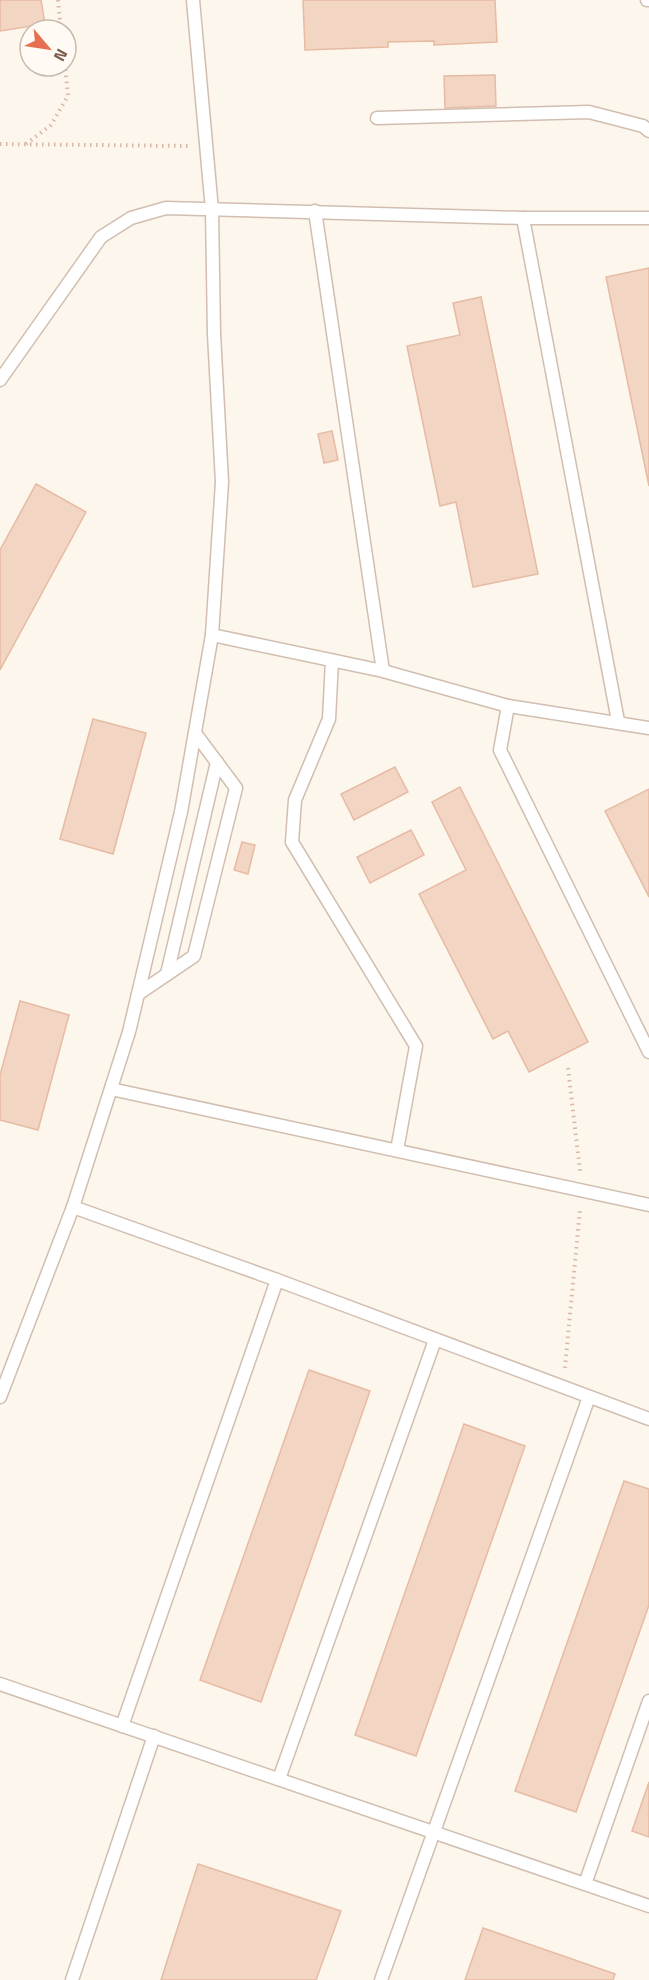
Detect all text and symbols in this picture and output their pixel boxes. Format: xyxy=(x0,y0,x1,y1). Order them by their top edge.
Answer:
north arrow xyxy=(18,18,78,78)
text: N xyxy=(48,45,74,66)

